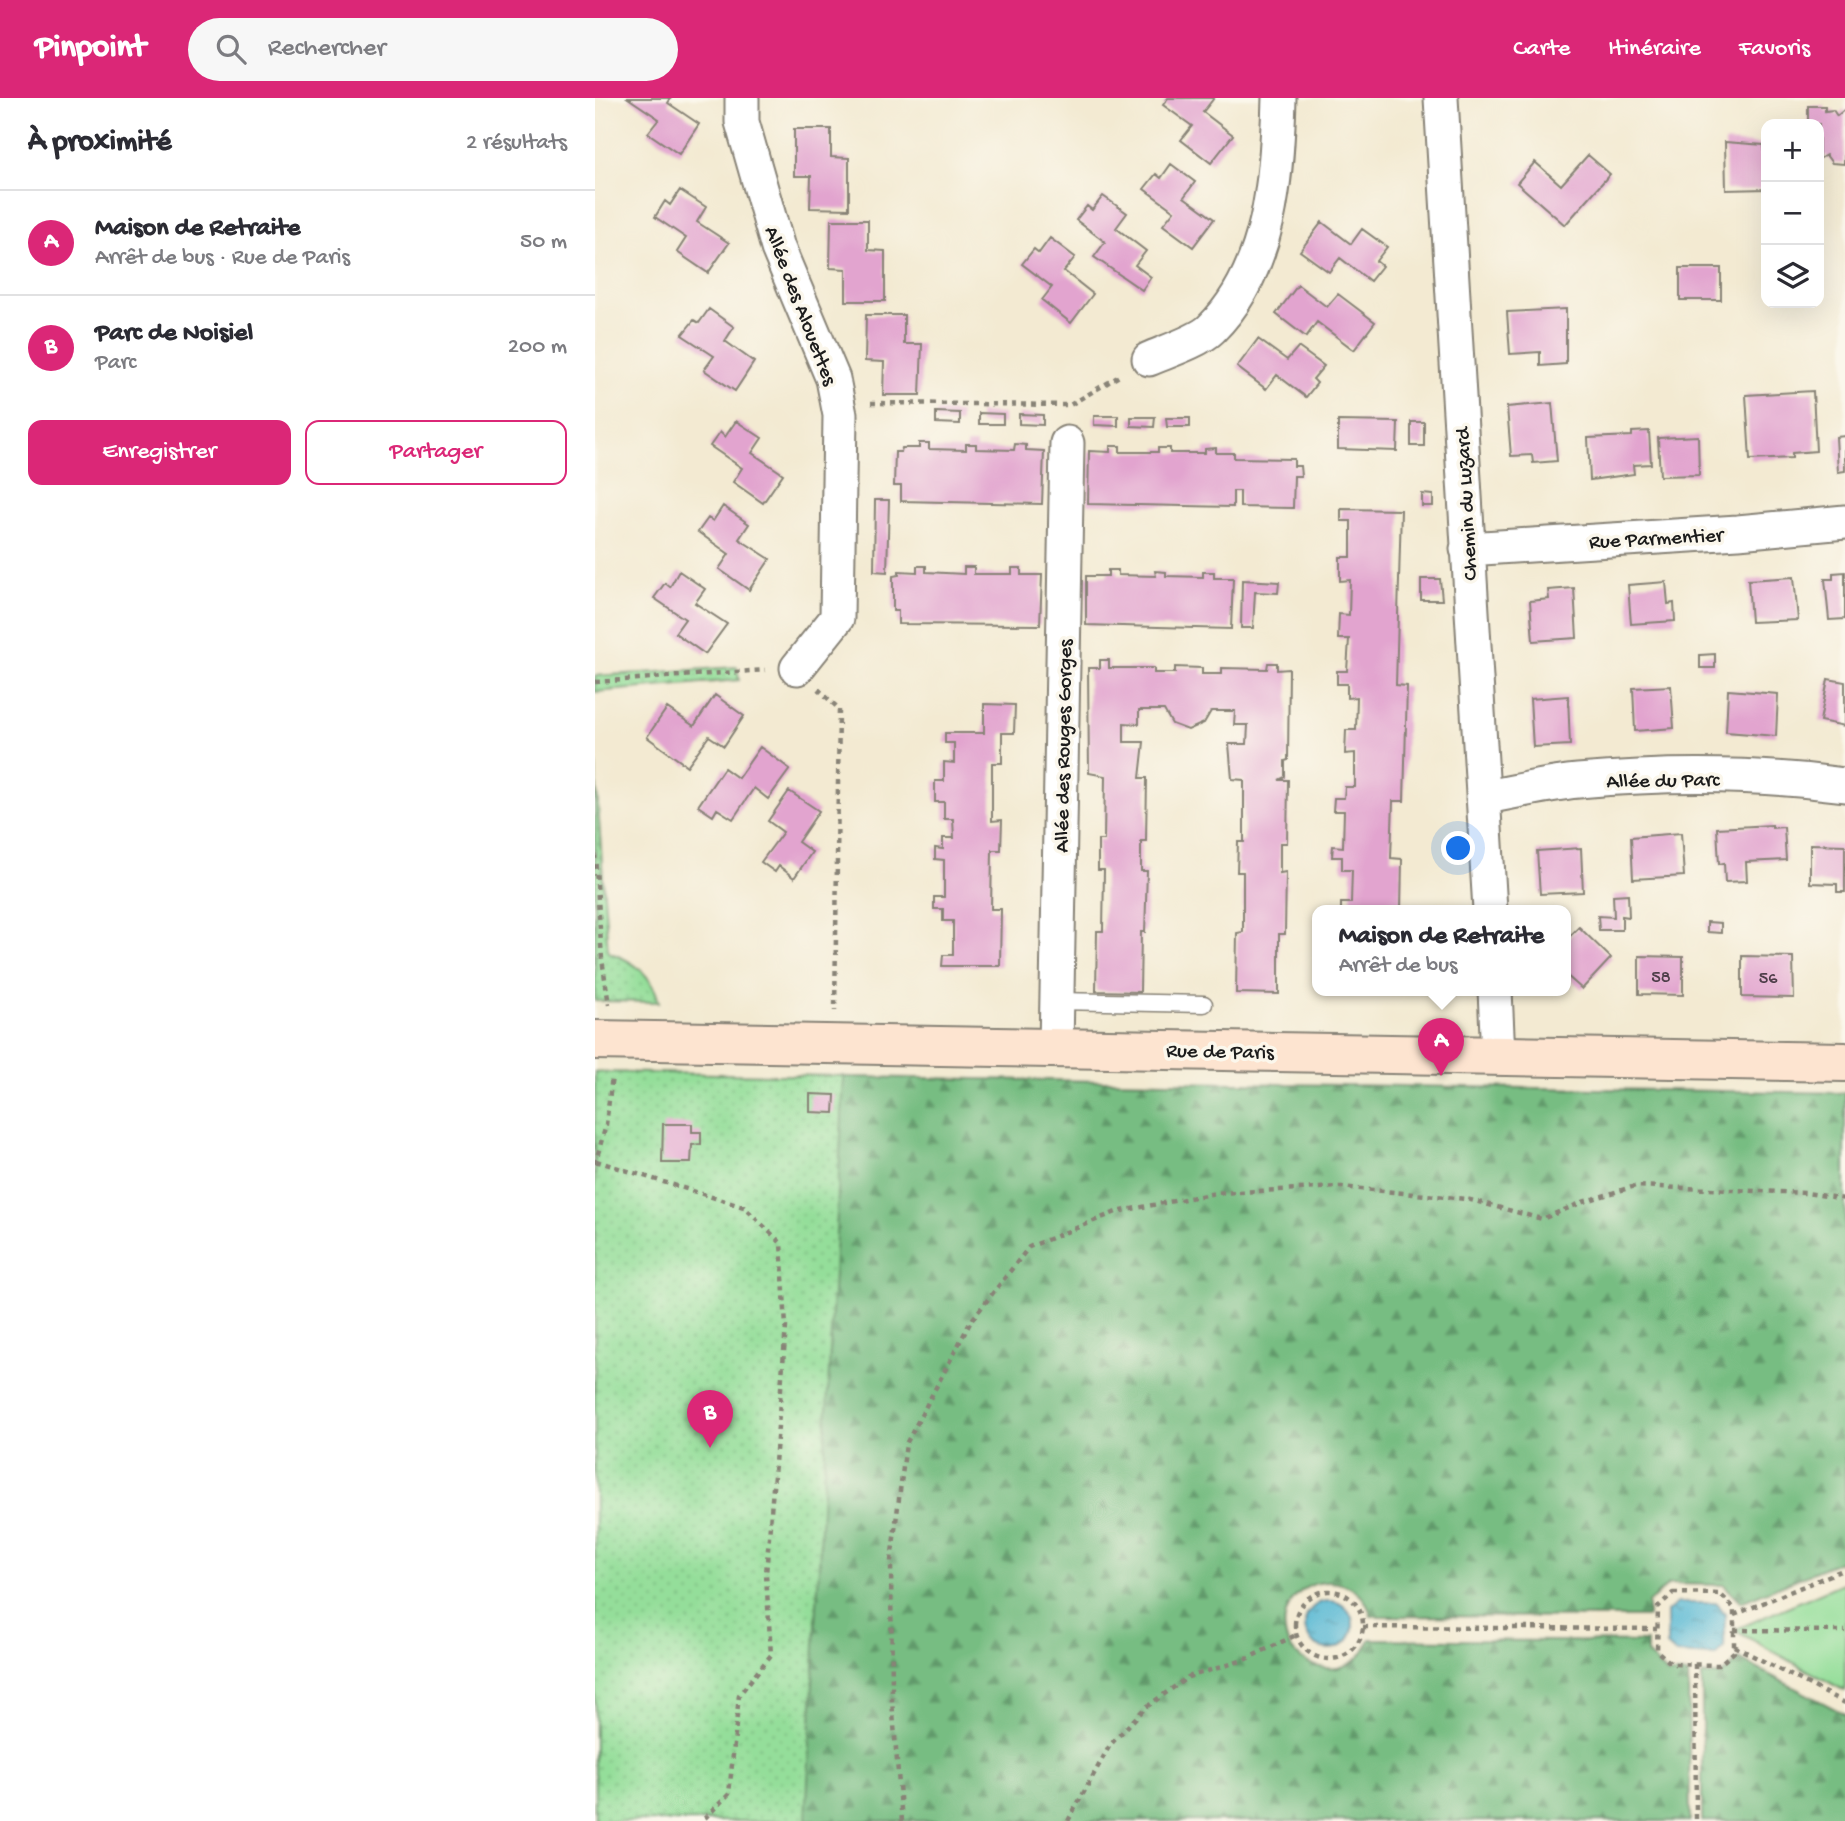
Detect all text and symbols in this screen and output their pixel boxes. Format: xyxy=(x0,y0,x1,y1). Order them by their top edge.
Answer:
search box xyxy=(188,18,678,81)
text: Pinpoint xyxy=(35,30,146,68)
icon: search xyxy=(212,30,250,68)
text: Rechercher xyxy=(268,34,386,65)
text: Carte xyxy=(1513,35,1570,64)
text: Itinéraire xyxy=(1608,35,1701,64)
text: Favoris xyxy=(1739,35,1810,64)
map controls xyxy=(1761,119,1824,308)
button: + xyxy=(1761,119,1824,182)
text: À proximité xyxy=(28,126,172,161)
text: 2 résultats xyxy=(466,130,567,157)
button: − xyxy=(1761,182,1824,245)
text: Maison de Retraite xyxy=(95,214,300,245)
street label: Allée des Alouettes xyxy=(757,223,841,391)
text: A xyxy=(44,229,58,256)
text: 50 m xyxy=(520,229,567,256)
text: Arrêt de bus · Rue de Paris xyxy=(95,245,350,272)
button: layers xyxy=(1761,245,1824,308)
text: Parc de Noisiel xyxy=(95,319,253,350)
text: B xyxy=(45,334,57,361)
text: 200 m xyxy=(508,334,567,361)
text: Parc xyxy=(95,350,136,377)
button: Enregistrer xyxy=(28,420,291,485)
button: Partager xyxy=(305,420,567,485)
street label: Chemin du Luzard xyxy=(1452,425,1485,581)
street label: Rue Parmentier xyxy=(1588,524,1726,556)
street label: Allée des Rouges Gorges xyxy=(1051,638,1080,853)
street label: Allée du Parc xyxy=(1606,769,1721,796)
your location xyxy=(1441,831,1475,865)
popup xyxy=(1312,905,1571,996)
text: Maison de Retraite xyxy=(1339,922,1544,953)
text: Arrêt de bus xyxy=(1339,953,1458,980)
house number: 58 xyxy=(1651,968,1671,989)
house number: 56 xyxy=(1759,969,1778,990)
pin: A xyxy=(1418,1018,1464,1076)
street label: Rue de Paris xyxy=(1166,1040,1275,1067)
pin: B xyxy=(687,1390,733,1448)

